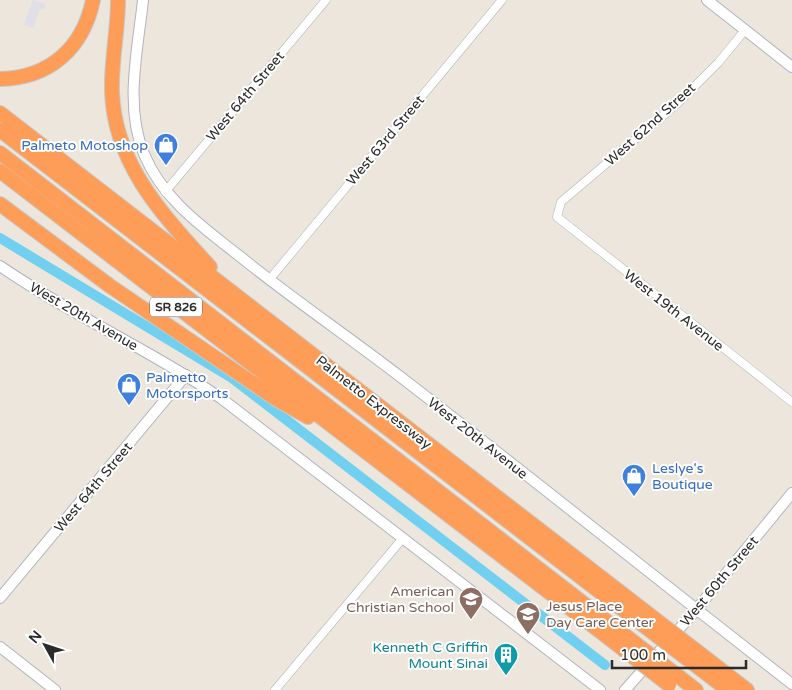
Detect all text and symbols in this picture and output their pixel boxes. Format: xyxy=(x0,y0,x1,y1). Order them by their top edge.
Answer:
street label: West 64th Street xyxy=(203,47,288,145)
street label: West 62nd Street xyxy=(602,79,699,169)
street label: West 63rd Street xyxy=(343,91,428,189)
shop icon: Palmeto Motoshop xyxy=(153,132,179,166)
place label: Palmeto Motoshop xyxy=(21,137,148,154)
street label: West 19th Avenue xyxy=(620,266,727,355)
street label: West 20th Avenue xyxy=(27,278,141,354)
road number: SR 826 xyxy=(150,298,202,316)
street label: Palmetto Expressway xyxy=(313,352,435,453)
place label: Palmetto Motorsports xyxy=(146,369,229,402)
shop icon: Palmetto Motorsports xyxy=(116,372,142,406)
street label: West 20th Avenue xyxy=(424,394,531,483)
street label: West 64th Street xyxy=(51,438,136,536)
place label: Leslye's Boutique xyxy=(652,460,713,493)
shop icon: Leslye's Boutique xyxy=(621,463,647,497)
street label: West 60th Street xyxy=(677,532,762,630)
place label: American Christian School xyxy=(346,583,454,616)
school or university icon: American Christian School xyxy=(458,586,484,620)
place label: Jesus Place Day Care Center xyxy=(546,598,655,631)
school or university icon: Jesus Place Day Care Center xyxy=(515,601,541,635)
north arrow xyxy=(20,620,70,670)
text: N xyxy=(25,627,46,647)
scale bar xyxy=(612,638,746,670)
place label: Kenneth C Griffin Mount Sinai xyxy=(372,639,488,672)
building icon: Kenneth C Griffin Mount Sinai xyxy=(493,642,519,676)
text: 100 m xyxy=(620,646,666,664)

